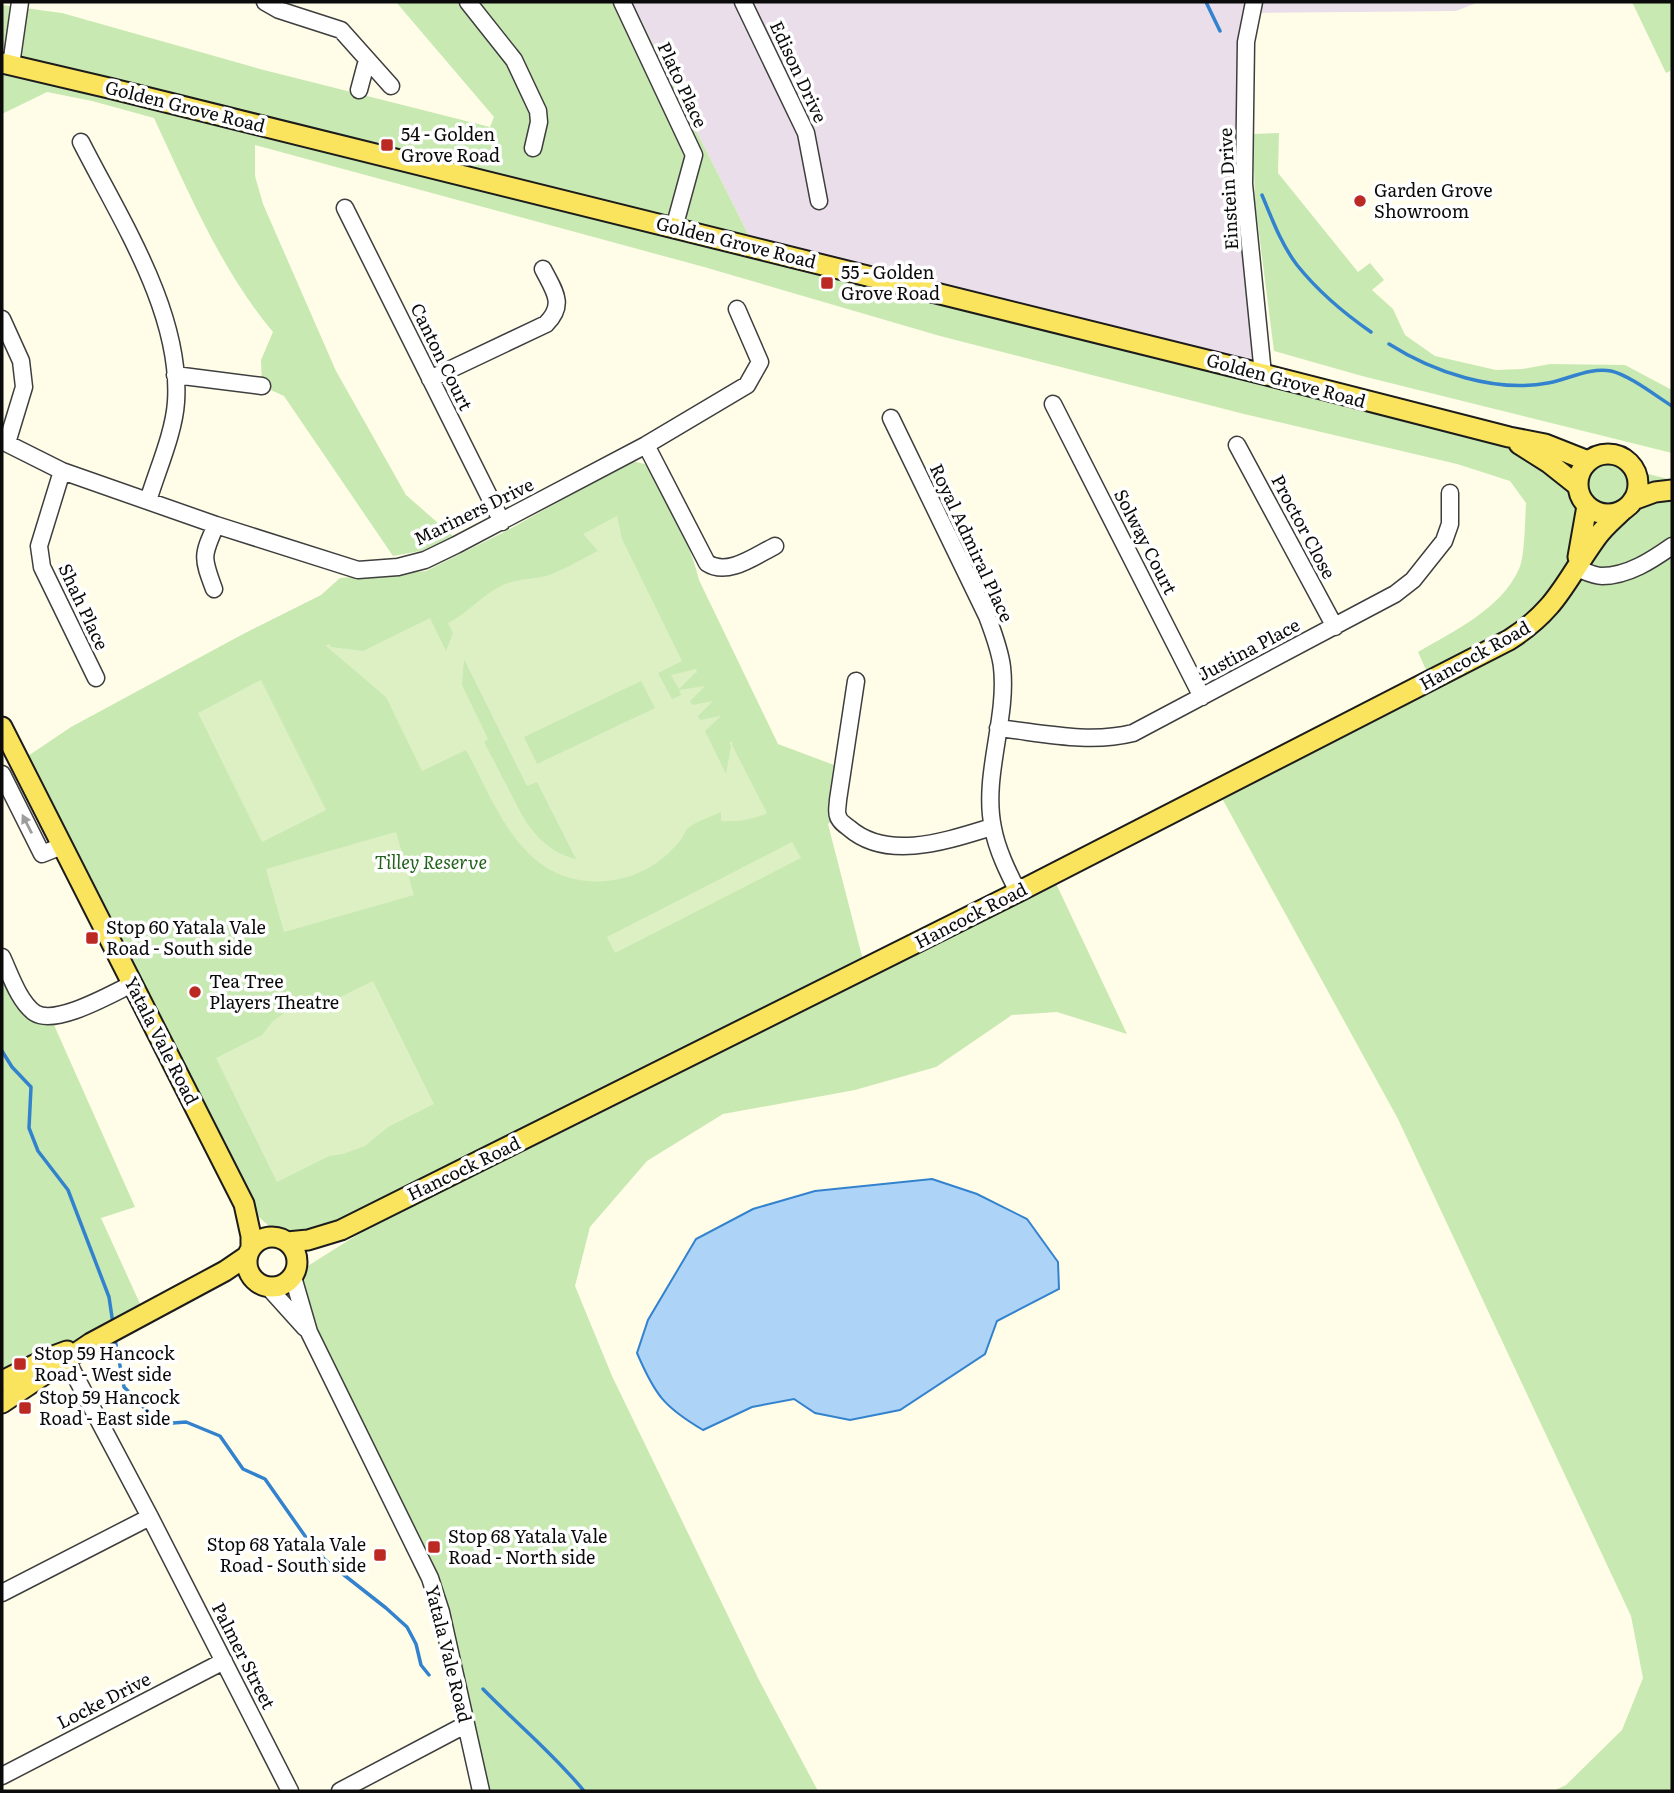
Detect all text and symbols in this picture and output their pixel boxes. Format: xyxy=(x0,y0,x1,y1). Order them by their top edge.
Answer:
street label: Edison Drive xyxy=(764,16,835,127)
street label: Plato Place xyxy=(652,37,715,132)
street label: Golden Grove Road xyxy=(102,73,268,138)
place label: 54 - Golden Grove Road xyxy=(401,120,500,168)
street label: Einstein Drive xyxy=(1211,127,1244,251)
marker: 54 - Golden Grove Road xyxy=(379,137,395,153)
place label: Garden Grove Showroom xyxy=(1374,176,1493,224)
marker: Garden Grove Showroom xyxy=(1352,193,1368,209)
street label: Golden Grove Road xyxy=(653,209,819,274)
place label: 55 - Golden Grove Road xyxy=(841,258,940,306)
marker: 55 - Golden Grove Road xyxy=(819,275,835,291)
street label: Canton Court xyxy=(405,298,480,415)
street label: Golden Grove Road xyxy=(1204,345,1369,414)
street label: Royal Admiral Place xyxy=(924,459,1021,626)
street label: Proctor Close xyxy=(1266,469,1343,583)
street label: Mariners Drive xyxy=(409,470,538,551)
street label: Solway Court xyxy=(1108,484,1185,599)
street label: Shah Place xyxy=(53,559,116,654)
street label: Justina Place xyxy=(1192,610,1304,687)
street label: Hancock Road xyxy=(1414,613,1535,696)
one-way arrow xyxy=(21,814,32,834)
park label: Tilley Reserve xyxy=(375,848,487,875)
street label: Hancock Road xyxy=(909,875,1031,955)
place label: Stop 60 Yatala Vale Road - South side xyxy=(106,913,266,961)
marker: Stop 60 Yatala Vale Road - South side xyxy=(84,930,100,946)
place label: Tea Tree Players Theatre xyxy=(209,967,339,1015)
street label: Yatala Vale Road xyxy=(118,972,206,1109)
marker: Tea Tree Players Theatre xyxy=(187,984,203,1000)
street label: Hancock Road xyxy=(402,1129,525,1207)
place label: Stop 59 Hancock Road - West side xyxy=(34,1339,176,1387)
marker: Stop 59 Hancock Road - West side xyxy=(12,1356,28,1372)
place label: Stop 59 Hancock Road - East side xyxy=(39,1383,181,1431)
marker: Stop 59 Hancock Road - East side xyxy=(17,1400,33,1416)
place label: Stop 68 Yatala Vale Road - North side xyxy=(448,1522,607,1570)
place label: Stop 68 Yatala Vale Road - South side xyxy=(207,1530,366,1578)
marker: Stop 68 Yatala Vale Road - North side xyxy=(426,1539,442,1555)
marker: Stop 68 Yatala Vale Road - South side xyxy=(372,1547,388,1563)
street label: Yatala Vale Road xyxy=(419,1582,480,1725)
street label: Palmer Street xyxy=(206,1597,283,1714)
street label: Locke Drive xyxy=(52,1665,155,1735)

